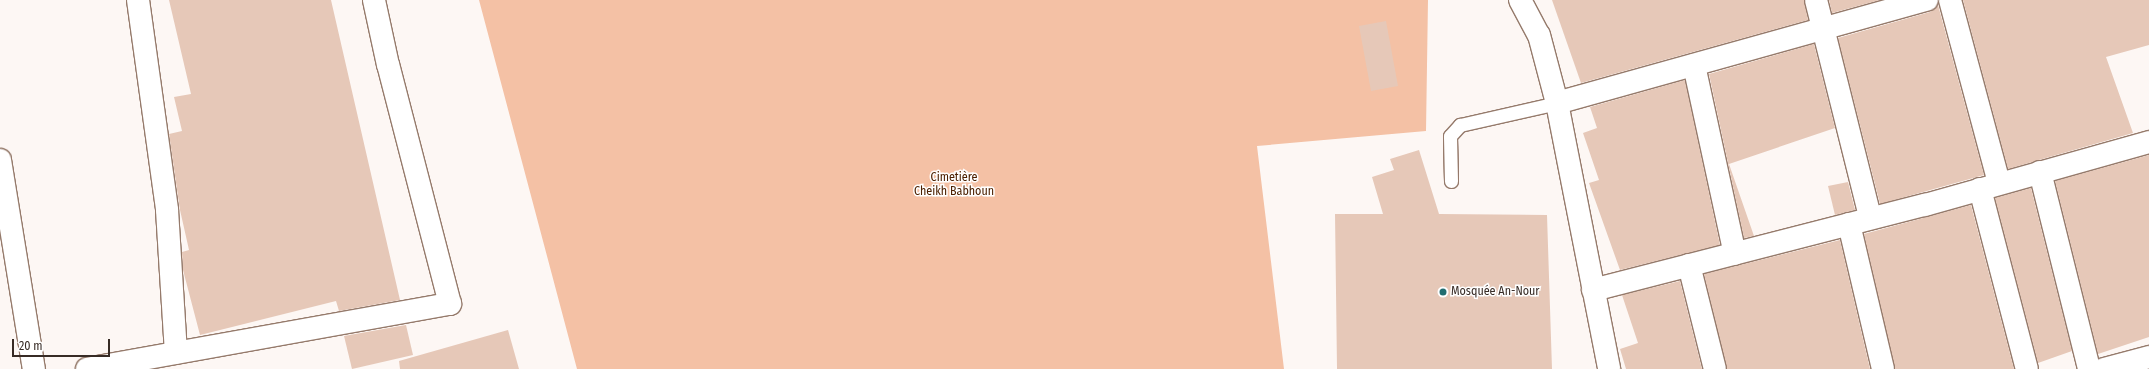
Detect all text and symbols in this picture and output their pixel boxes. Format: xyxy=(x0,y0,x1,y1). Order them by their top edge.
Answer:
park label: Cimetière Cheikh Babhoun xyxy=(914,171,994,199)
place label: Mosquée An-Nour xyxy=(1451,285,1539,299)
marker: Mosquée An-Nour xyxy=(1438,287,1448,297)
scale bar xyxy=(14,331,112,357)
text: 20 m xyxy=(19,339,43,353)

